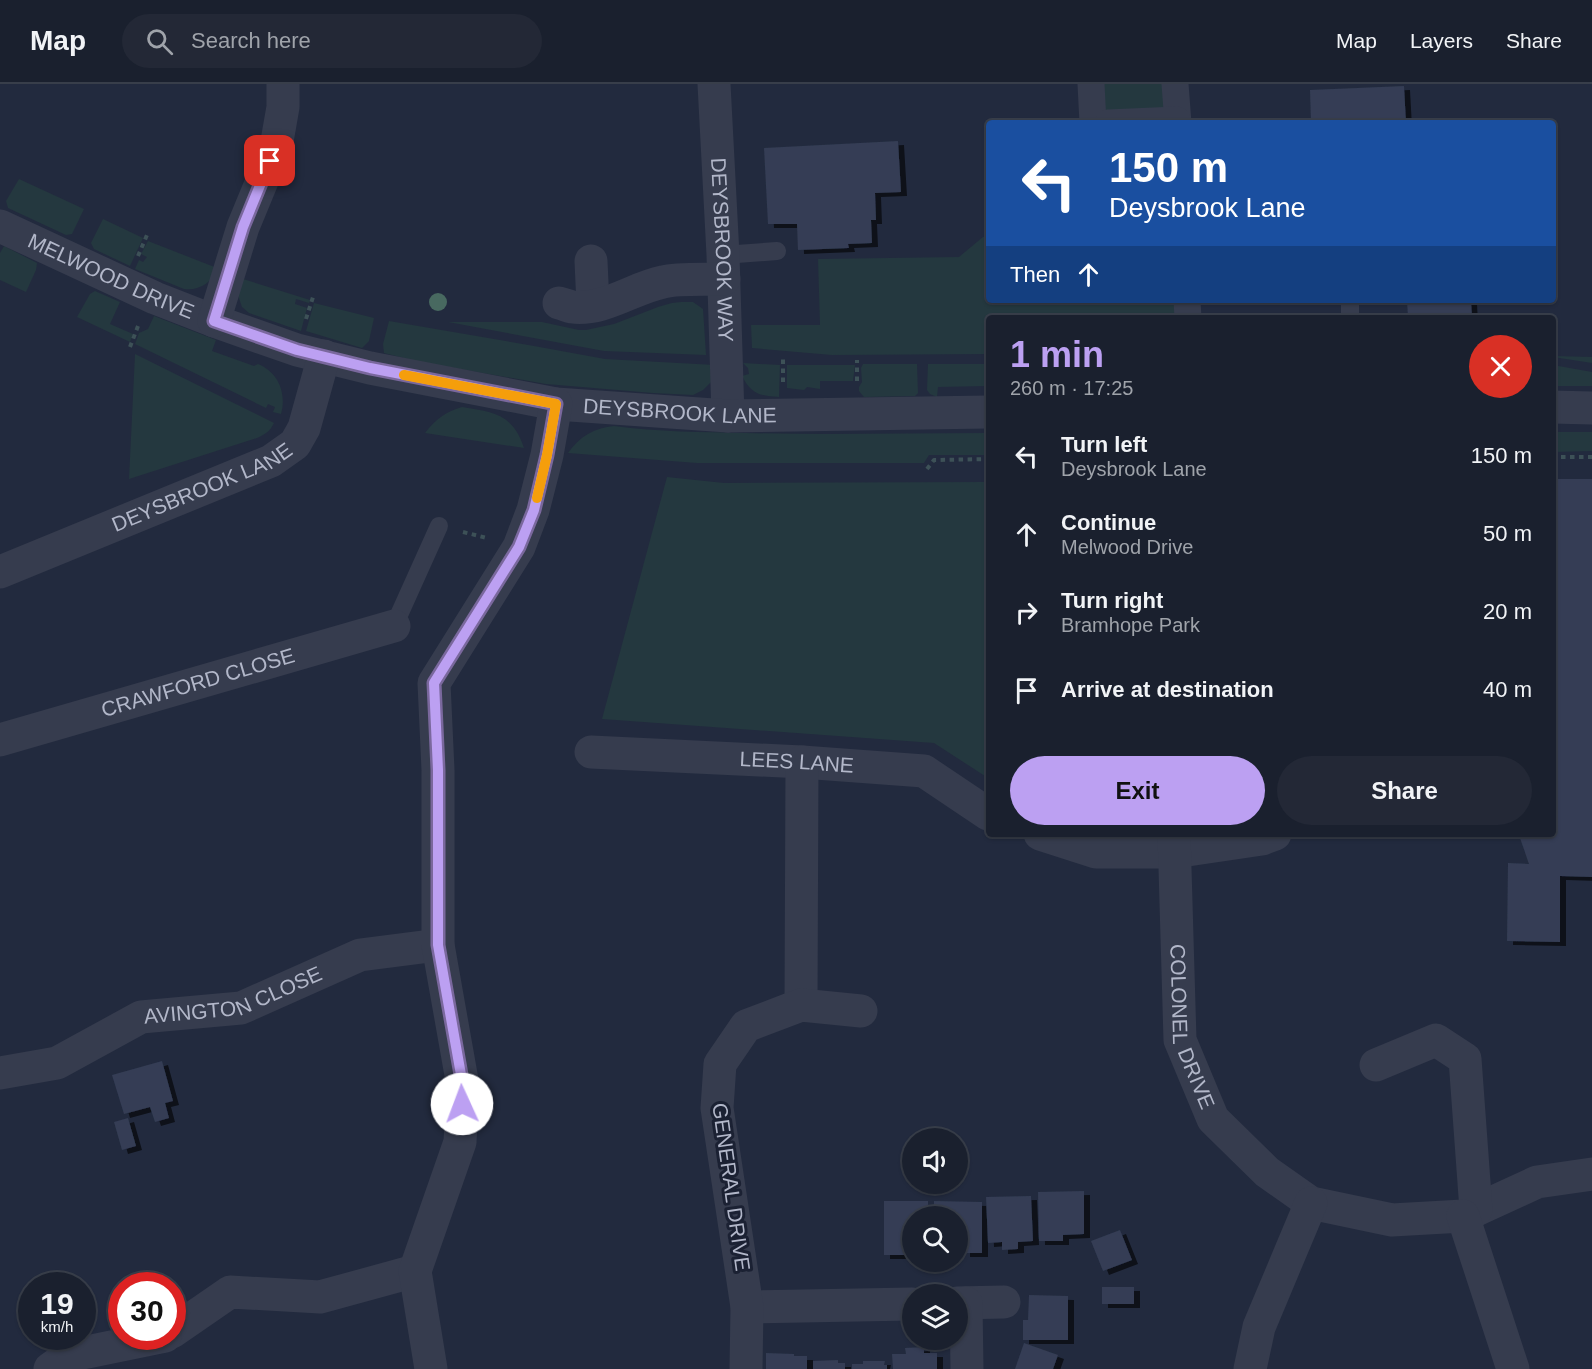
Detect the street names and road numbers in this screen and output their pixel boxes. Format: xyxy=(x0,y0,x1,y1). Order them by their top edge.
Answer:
street label: DEYSBROOK WAY xyxy=(707,157,738,342)
street label: MELWOOD DRIVE xyxy=(25,229,197,323)
street label: DEYSBROOK LANE xyxy=(582,394,777,427)
street label: DEYSBROOK LANE xyxy=(108,438,296,536)
street label: CRAWFORD CLOSE xyxy=(98,643,297,721)
street label: LEES LANE xyxy=(739,747,855,777)
street label: COLONEL DRIVE xyxy=(1166,944,1220,1112)
street label: AVINGTON CLOSE xyxy=(143,961,325,1028)
street label: GENERAL DRIVE xyxy=(708,1101,755,1273)

